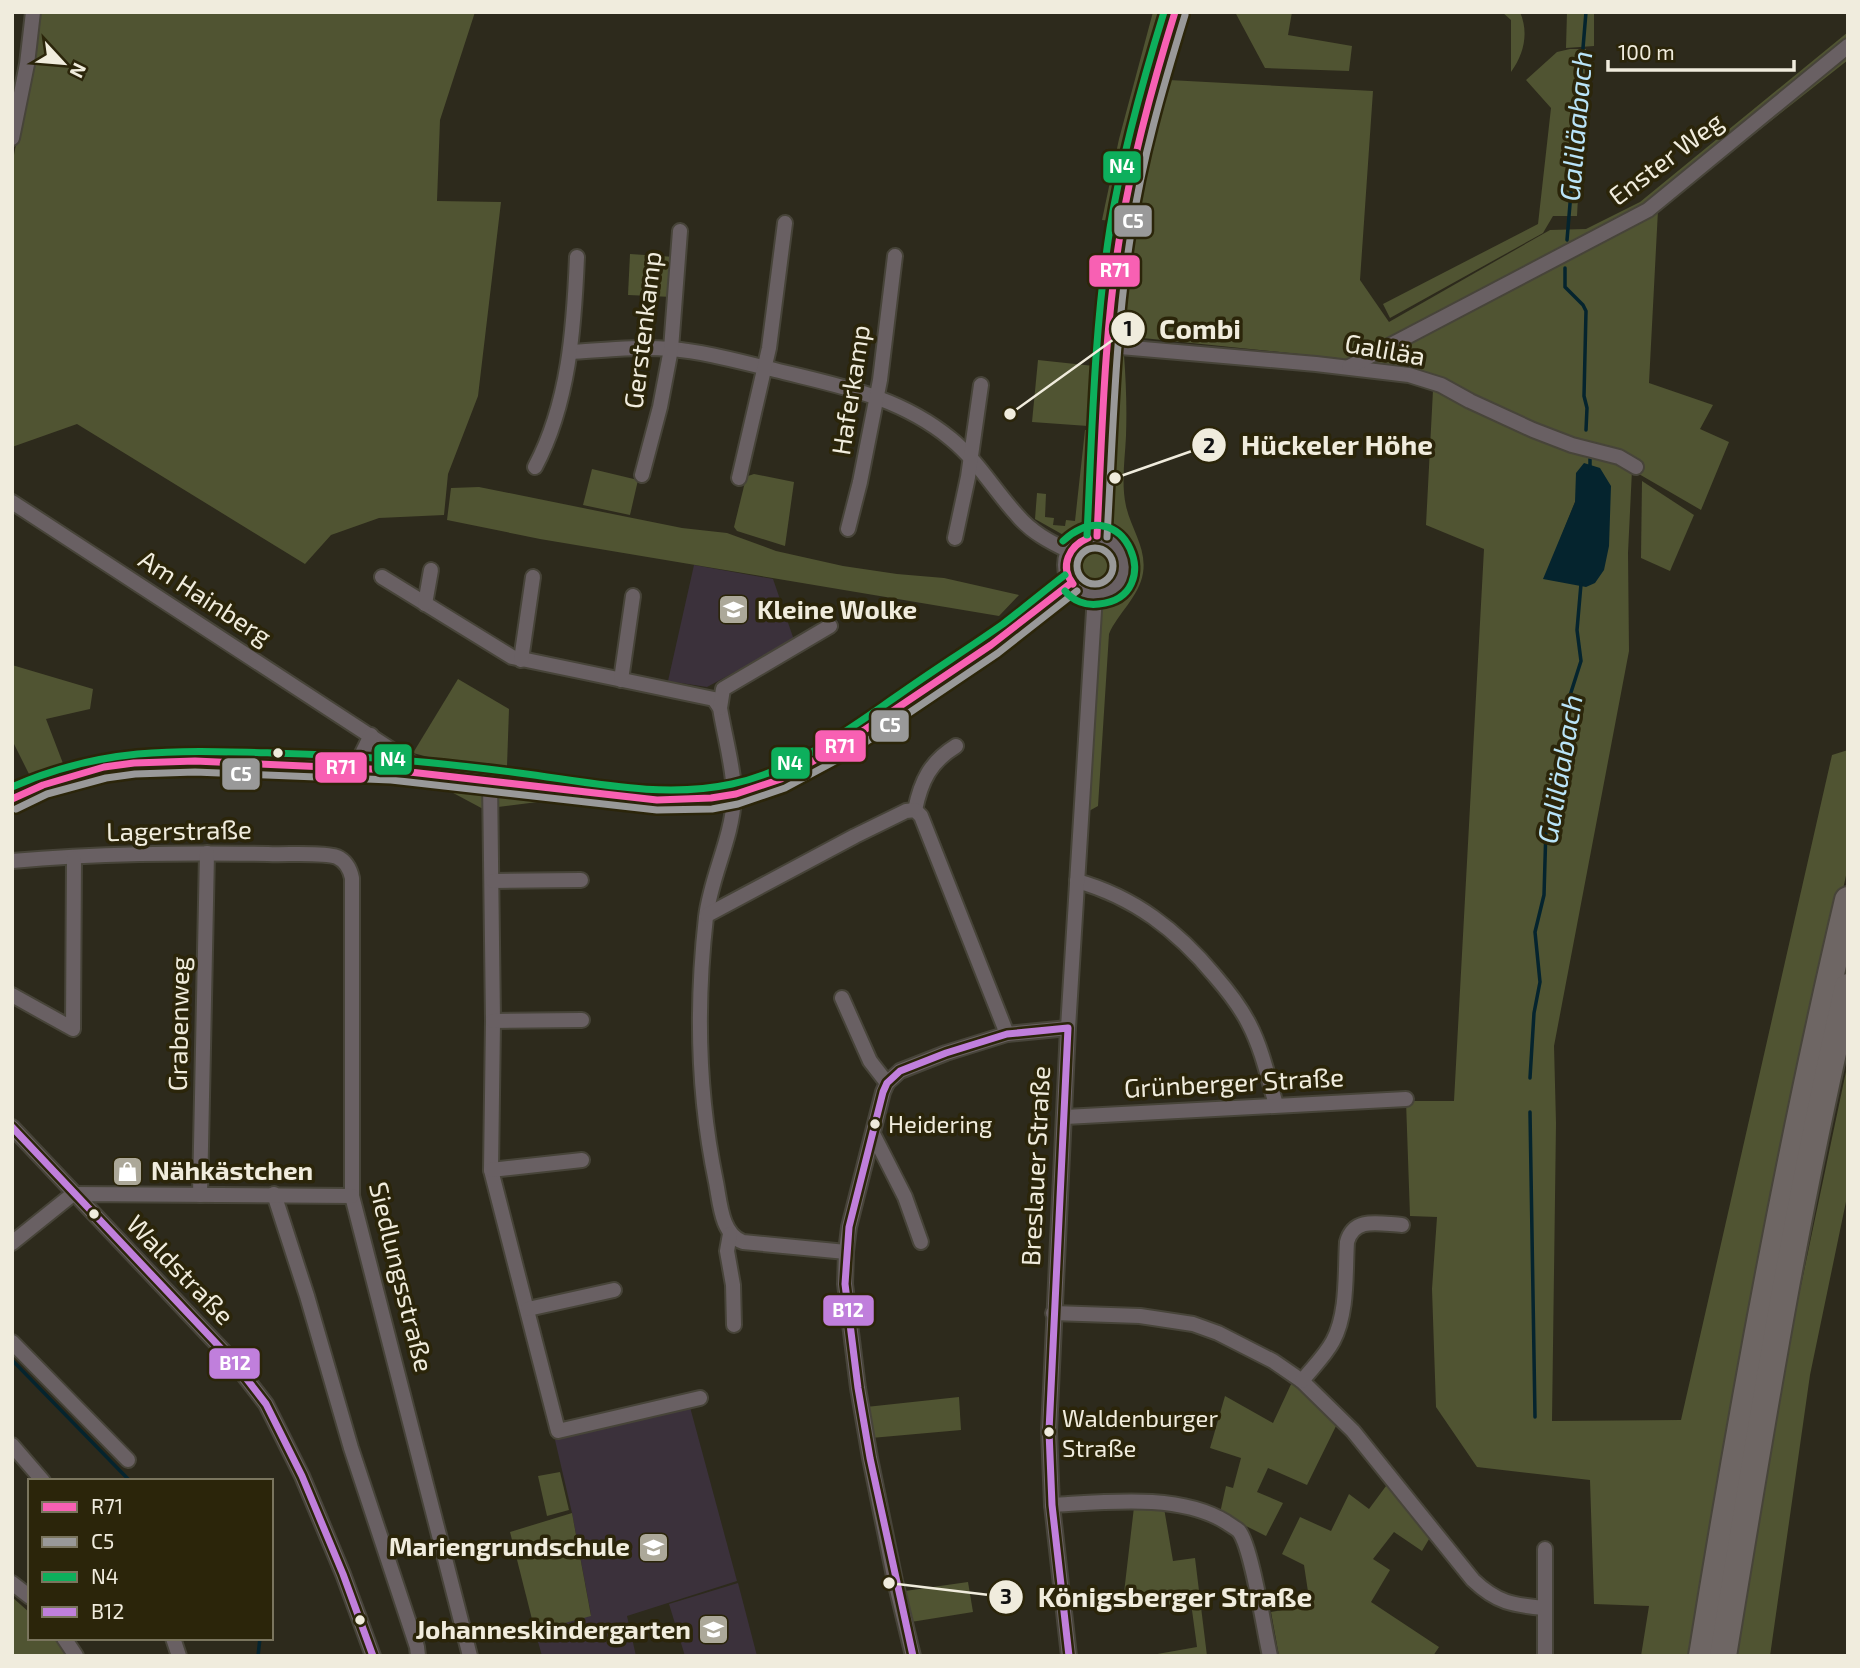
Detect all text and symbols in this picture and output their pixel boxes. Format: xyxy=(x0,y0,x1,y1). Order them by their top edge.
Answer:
north arrow xyxy=(28,28,98,98)
scale bar xyxy=(1608,28,1794,72)
text: 100 m xyxy=(1618,39,1675,64)
water label: Galiläabach xyxy=(1551,49,1599,202)
text: N xyxy=(65,59,92,82)
street label: Enster Weg xyxy=(1602,105,1728,211)
line badge: N4 xyxy=(1102,150,1142,184)
text: N4 xyxy=(1109,154,1135,177)
line badge: C5 xyxy=(1113,204,1153,238)
text: C5 xyxy=(1122,209,1144,232)
street label: Gerstenkamp xyxy=(616,249,667,410)
line badge: R71 xyxy=(1088,254,1141,288)
text: R71 xyxy=(1100,258,1130,281)
callout: Combi xyxy=(1110,305,1255,354)
text: Combi xyxy=(1159,311,1241,345)
text: 1 xyxy=(1123,315,1133,340)
street label: Haferkamp xyxy=(824,323,875,457)
street label: Galiläa xyxy=(1343,326,1428,371)
callout: Hückeler Höhe xyxy=(1192,421,1447,470)
text: Hückeler Höhe xyxy=(1241,427,1433,461)
text: 2 xyxy=(1203,432,1215,457)
street label: Am Hainberg xyxy=(134,542,278,651)
school or university icon: Kleine Wolke xyxy=(717,593,751,627)
place label: Kleine Wolke xyxy=(757,593,917,624)
water label: Galiläabach xyxy=(1529,692,1589,846)
line badge: C5 xyxy=(870,709,910,743)
text: C5 xyxy=(879,713,901,736)
line badge: R71 xyxy=(814,729,867,763)
text: R71 xyxy=(825,734,855,757)
line badge: N4 xyxy=(373,743,413,776)
unlabelled marker xyxy=(271,746,285,760)
line badge: N4 xyxy=(770,746,811,780)
text: N4 xyxy=(380,747,406,770)
line badge: R71 xyxy=(314,751,368,784)
text: N4 xyxy=(777,751,803,774)
text: R71 xyxy=(326,755,356,778)
line badge: C5 xyxy=(221,757,261,791)
text: C5 xyxy=(230,762,252,785)
street label: Lagerstraße xyxy=(106,813,252,846)
street label: Grabenweg xyxy=(161,956,194,1092)
street label: Grünberger Straße xyxy=(1123,1060,1345,1103)
street label: Breslauer Straße xyxy=(1014,1065,1055,1267)
place label: Heidering xyxy=(888,1109,992,1138)
marker: Heidering xyxy=(868,1117,882,1131)
shop icon: Nähkästchen xyxy=(111,1154,145,1188)
place label: Nähkästchen xyxy=(151,1154,313,1185)
street label: Siedlungsstraße xyxy=(364,1178,441,1375)
unlabelled marker xyxy=(87,1207,101,1221)
street label: Waldstraße xyxy=(121,1208,241,1330)
line badge: B12 xyxy=(822,1294,875,1327)
text: B12 xyxy=(832,1298,864,1321)
line badge: B12 xyxy=(208,1347,261,1380)
text: B12 xyxy=(219,1351,251,1374)
place label: Waldenburger Straße xyxy=(1062,1403,1218,1462)
marker: Waldenburger Straße xyxy=(1042,1425,1056,1439)
legend xyxy=(28,1479,273,1640)
text: R71 xyxy=(91,1493,123,1518)
text: C5 xyxy=(91,1528,114,1553)
place label: Mariengrundschule xyxy=(389,1530,630,1561)
school or university icon: Mariengrundschule xyxy=(636,1530,670,1564)
text: N4 xyxy=(91,1563,119,1588)
callout: Königsberger Straße xyxy=(989,1572,1327,1621)
text: Königsberger Straße xyxy=(1038,1579,1312,1613)
text: 3 xyxy=(1000,1583,1012,1608)
text: B12 xyxy=(91,1598,124,1623)
unlabelled marker xyxy=(353,1613,367,1627)
place label: Johanneskindergarten xyxy=(415,1613,691,1644)
school or university icon: Johanneskindergarten xyxy=(697,1613,731,1647)

